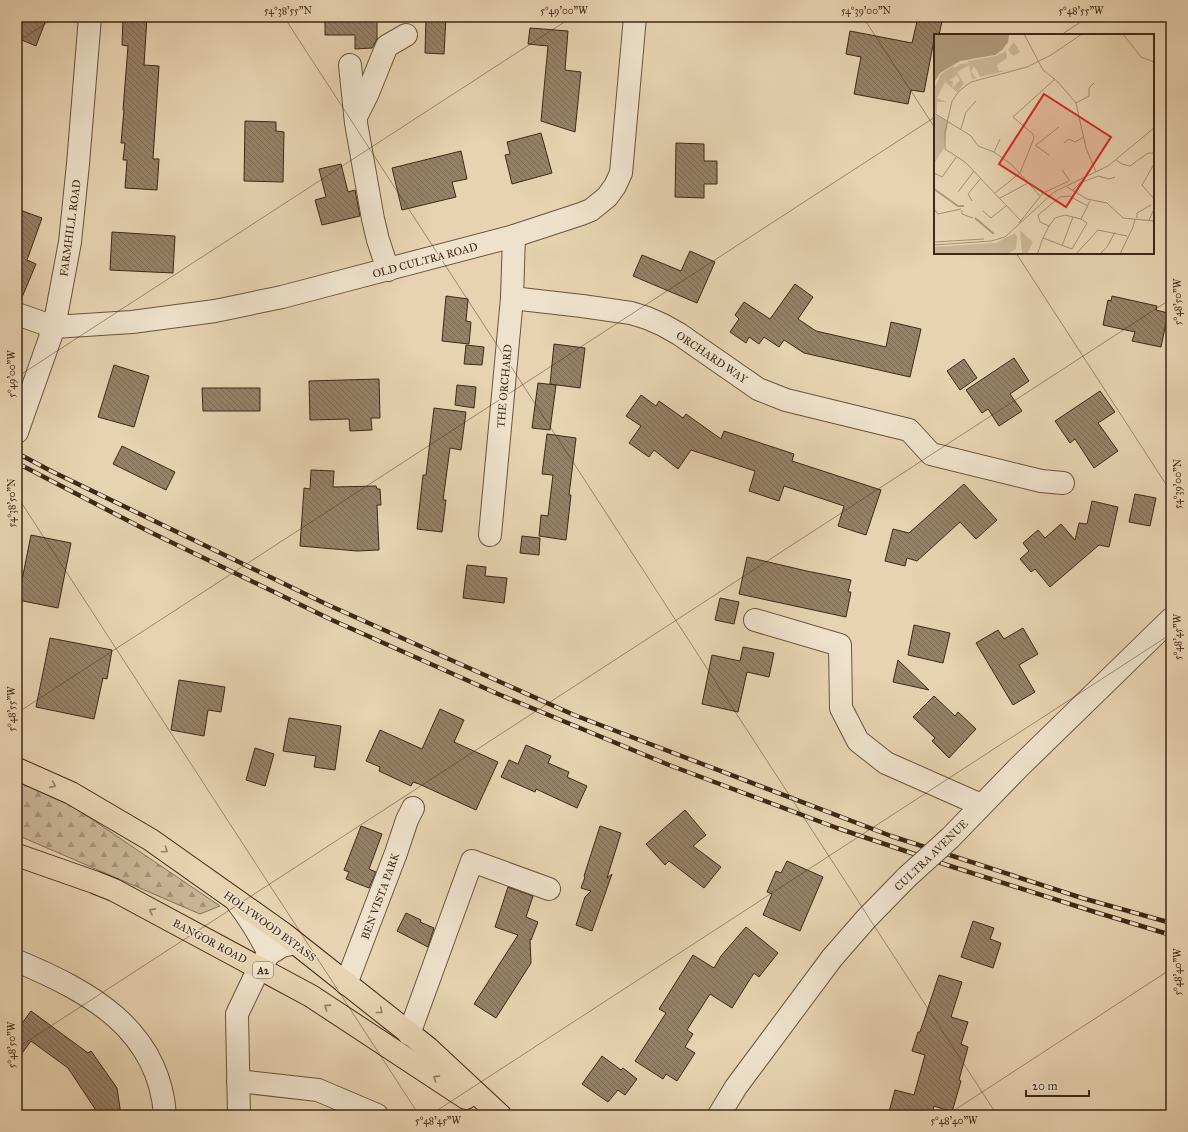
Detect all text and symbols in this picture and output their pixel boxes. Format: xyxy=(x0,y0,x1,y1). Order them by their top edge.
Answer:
text: 54°38'55"N xyxy=(264,5,312,17)
text: 5°49'00"W xyxy=(540,5,588,17)
text: 54°39'00"N xyxy=(841,5,892,17)
text: 5°48'55"W xyxy=(1058,5,1104,17)
inset map xyxy=(934,34,1154,254)
street label: FARMHILL ROAD xyxy=(57,178,84,277)
street label: OLD CULTRA ROAD xyxy=(371,240,479,281)
text: 5°48'50"W xyxy=(1172,278,1184,325)
street label: ORCHARD WAY xyxy=(674,329,751,387)
street label: THE ORCHARD xyxy=(494,343,515,428)
text: 5°49'00"W xyxy=(6,350,18,398)
text: 54°39'00"N xyxy=(1172,458,1184,509)
text: 54°38'50"N xyxy=(6,478,18,528)
text: 5°48'45"W xyxy=(1172,613,1184,660)
text: 5°48'55"W xyxy=(6,686,18,732)
one-way arrow xyxy=(48,780,56,788)
street label: CULTRA AVENUE xyxy=(892,817,971,894)
one-way arrow xyxy=(160,845,167,852)
street label: BEN VISTA PARK xyxy=(359,850,403,941)
street label: HOLYWOOD BYPASS xyxy=(221,889,318,964)
one-way arrow xyxy=(149,908,156,915)
street label: BANGOR ROAD xyxy=(170,916,249,967)
text: 5°48'40"W xyxy=(1172,948,1184,996)
road number: A2 xyxy=(253,962,273,978)
one-way arrow xyxy=(324,1004,331,1012)
one-way arrow xyxy=(375,1006,383,1013)
text: 5°48'50"W xyxy=(6,1021,18,1068)
scale bar xyxy=(1026,1072,1089,1098)
one-way arrow xyxy=(433,1075,440,1083)
text: 20 m xyxy=(1032,1079,1058,1093)
text: 5°48'45"W xyxy=(415,1115,462,1127)
text: 5°48'40"W xyxy=(930,1115,978,1127)

